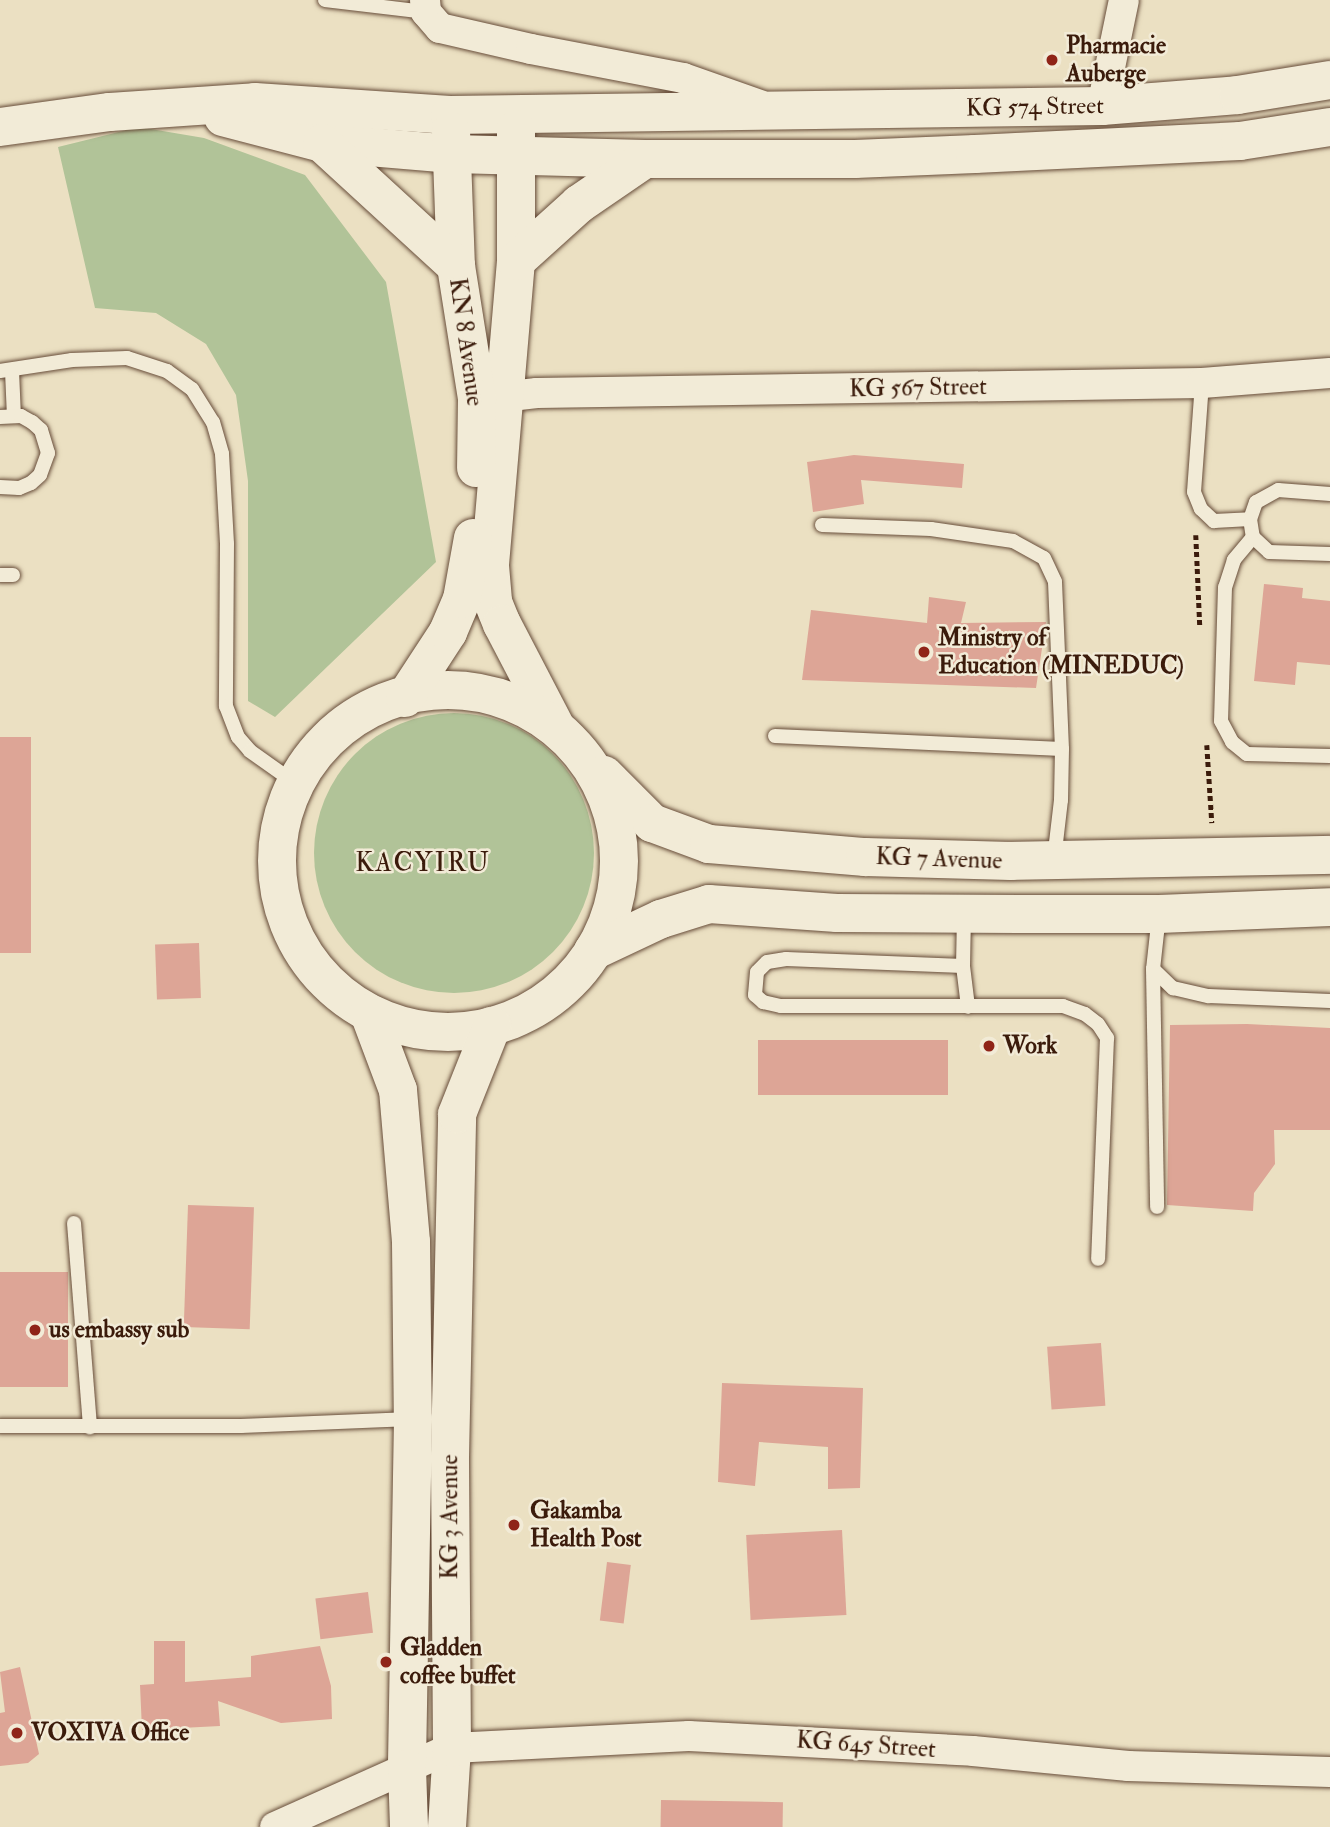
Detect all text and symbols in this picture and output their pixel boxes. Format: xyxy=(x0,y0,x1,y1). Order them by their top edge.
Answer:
place label: Pharmacie Auberge xyxy=(1066,32,1166,88)
marker: Pharmacie Auberge xyxy=(1044,52,1060,68)
street label: KG 574 Street xyxy=(966,91,1104,123)
street label: KN 8 Avenue xyxy=(443,276,489,408)
street label: KG 567 Street xyxy=(849,372,987,404)
place label: Ministry of Education (MINEDUC) xyxy=(938,624,1184,680)
marker: Ministry of Education (MINEDUC) xyxy=(916,644,932,660)
street label: KG 7 Avenue xyxy=(875,842,1003,876)
district label: KACYIRU xyxy=(356,848,490,880)
place label: Work xyxy=(1003,1032,1057,1060)
marker: Work xyxy=(981,1038,997,1054)
place label: us embassy sub xyxy=(49,1316,189,1344)
marker: us embassy sub xyxy=(27,1322,43,1338)
street label: KG 3 Avenue xyxy=(436,1454,464,1580)
place label: Gakamba Health Post xyxy=(530,1497,642,1553)
marker: Gakamba Health Post xyxy=(504,1515,524,1535)
place label: Gladden coffee buffet xyxy=(400,1634,516,1690)
marker: Gladden coffee buffet xyxy=(378,1654,394,1670)
place label: VOXIVA Office xyxy=(31,1719,189,1747)
marker: VOXIVA Office xyxy=(9,1725,25,1741)
street label: KG 645 Street xyxy=(795,1726,937,1764)

